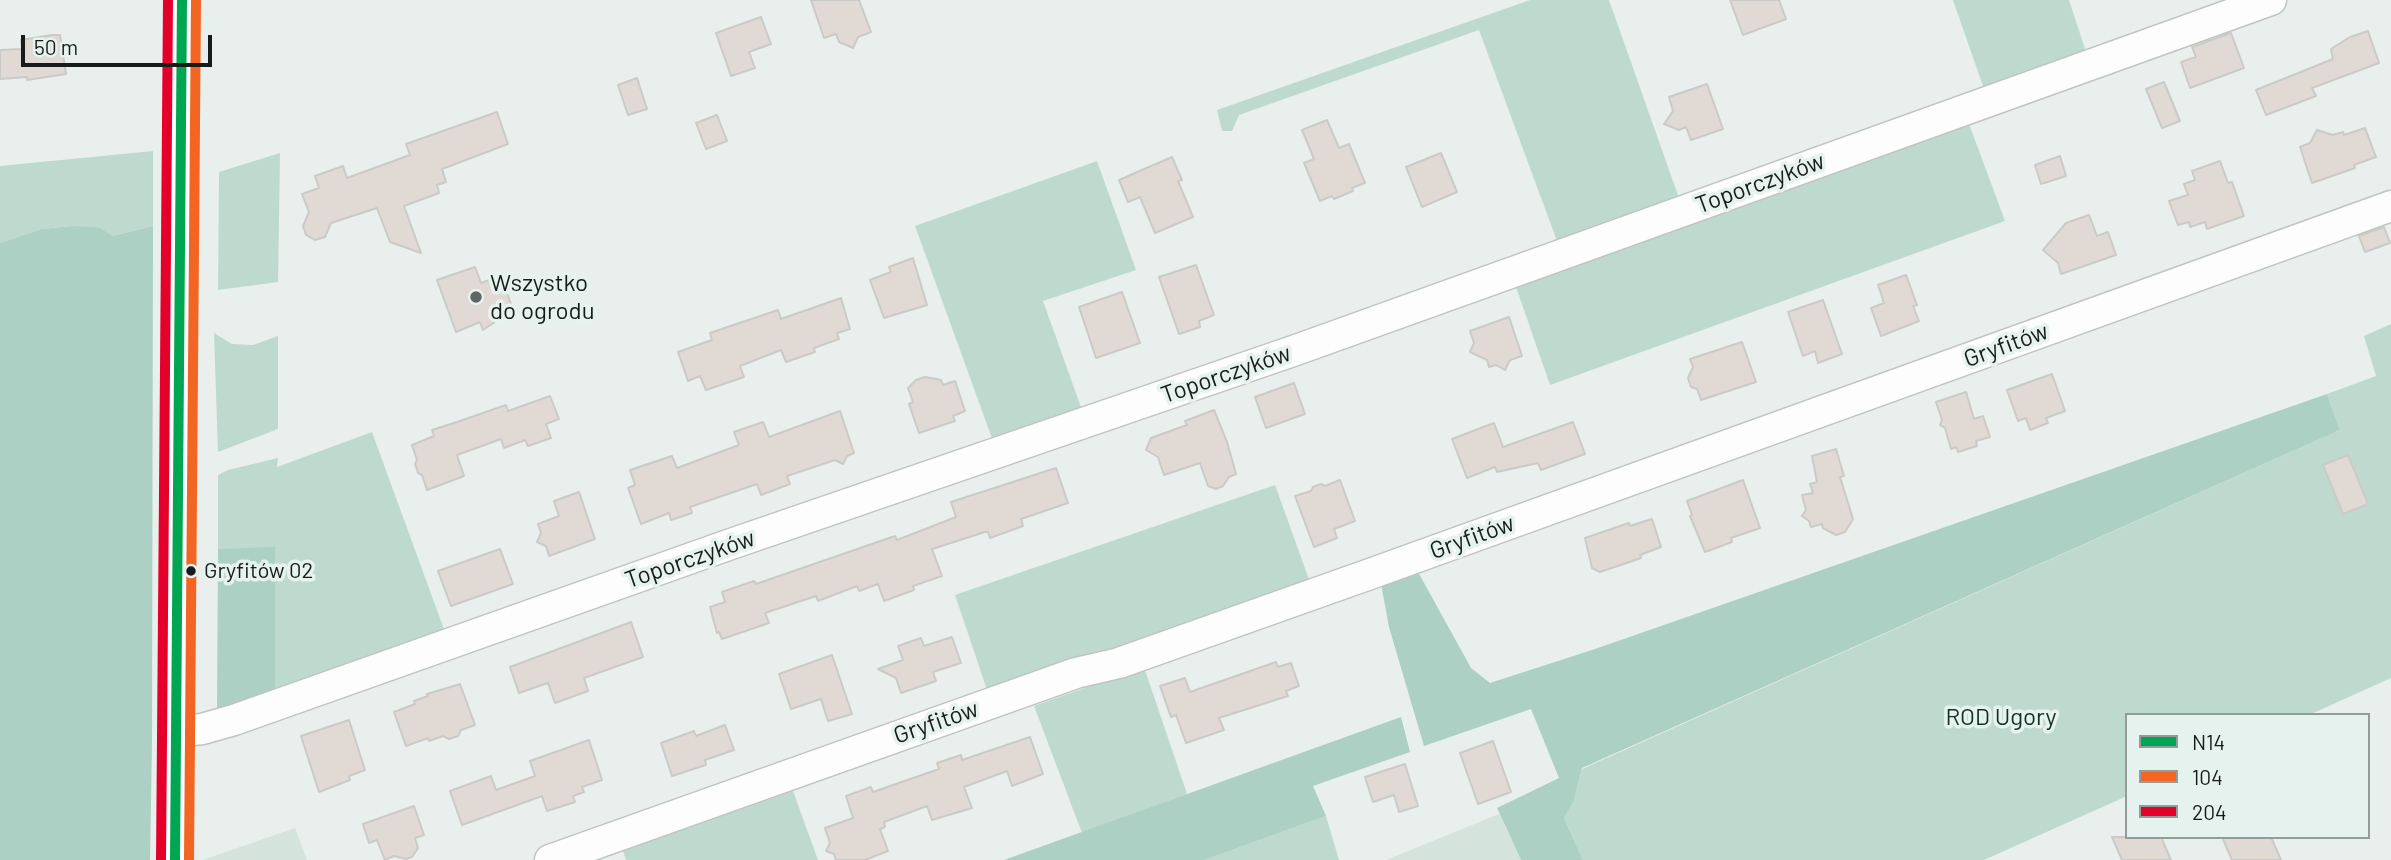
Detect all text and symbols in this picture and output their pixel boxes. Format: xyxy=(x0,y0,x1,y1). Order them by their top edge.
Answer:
scale bar xyxy=(24,21,215,65)
text: 50 m xyxy=(34,34,78,59)
street label: Toporczyków xyxy=(1691,146,1829,220)
place label: Wszystko do ogrodu xyxy=(490,269,595,325)
marker: Wszystko do ogrodu xyxy=(468,289,484,305)
street label: Gryfitów xyxy=(1960,316,2052,374)
street label: Toporczyków xyxy=(1157,338,1295,410)
street label: Gryfitów xyxy=(1426,508,1518,566)
street label: Toporczyków xyxy=(621,523,759,595)
place label: Gryfitów 02 xyxy=(204,558,313,584)
marker: Gryfitów 02 xyxy=(184,564,198,578)
street label: Gryfitów xyxy=(890,694,982,750)
park label: ROD Ugory xyxy=(1945,703,2057,731)
legend xyxy=(2125,713,2370,839)
text: N14 xyxy=(2192,729,2225,754)
text: 104 xyxy=(2192,764,2223,789)
text: 204 xyxy=(2192,799,2227,824)

